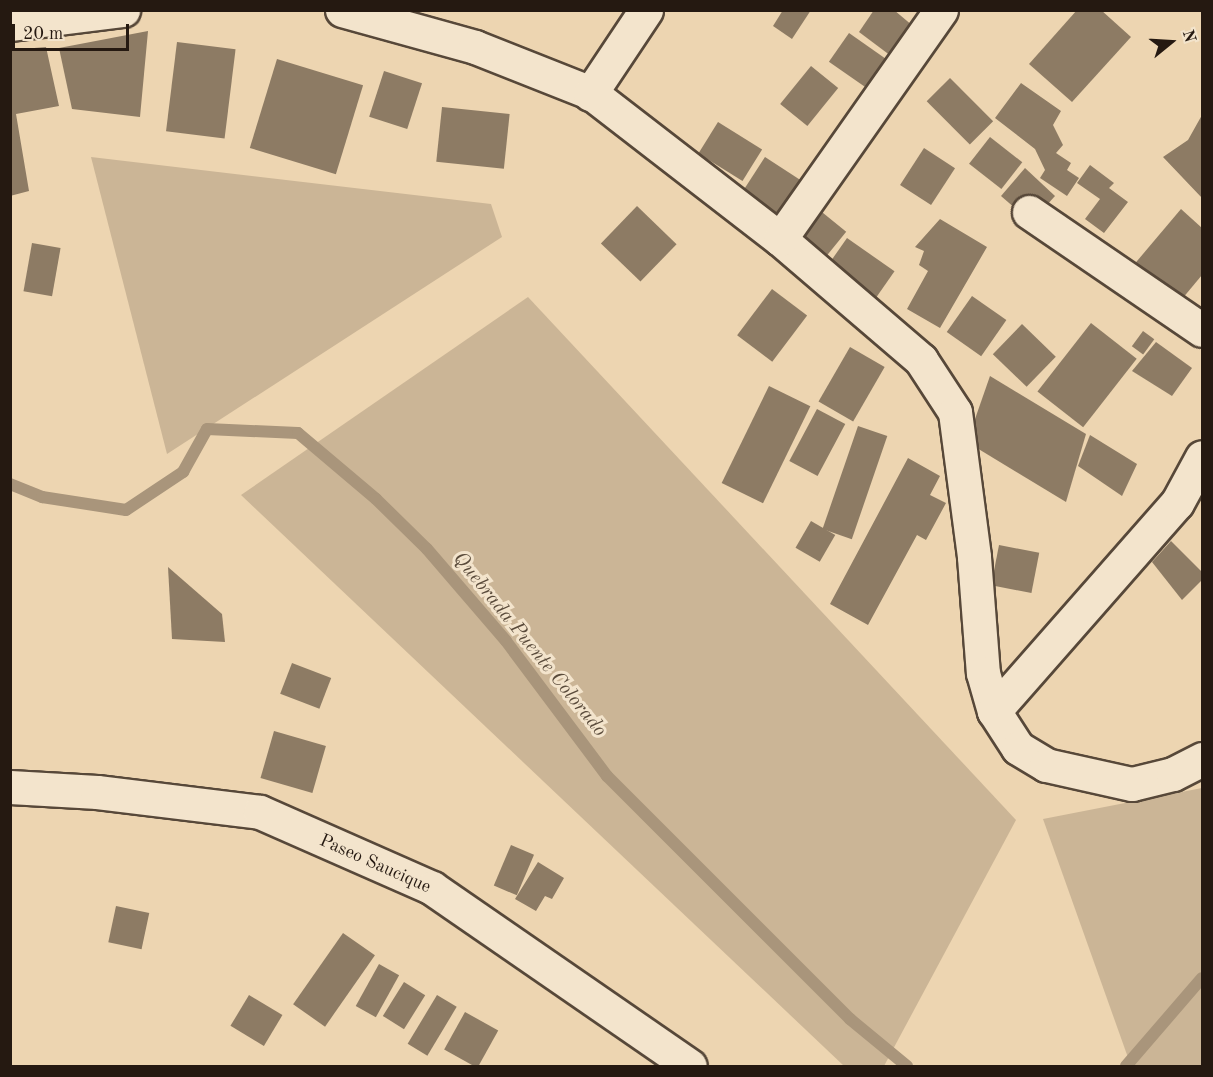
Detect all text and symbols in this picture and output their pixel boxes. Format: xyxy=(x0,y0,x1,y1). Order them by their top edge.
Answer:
scale bar xyxy=(15,12,132,50)
north arrow xyxy=(1141,12,1201,72)
text: 20 m xyxy=(23,25,63,43)
text: N xyxy=(1179,28,1198,45)
water label: Quebrada Puente Colorado xyxy=(447,548,611,742)
street label: Paseo Saucique xyxy=(316,830,434,898)

